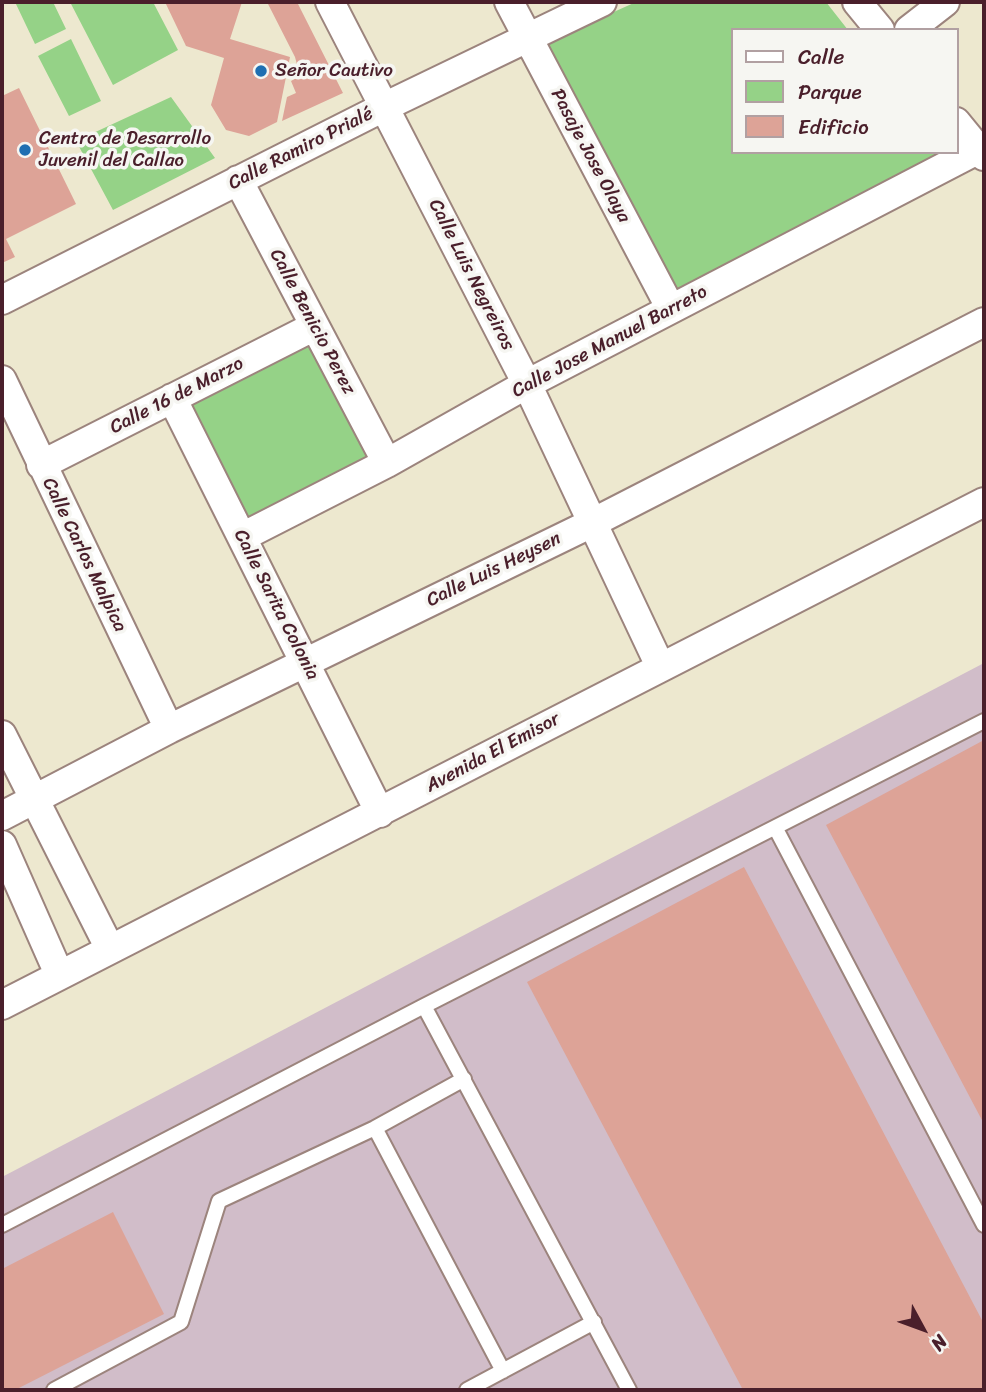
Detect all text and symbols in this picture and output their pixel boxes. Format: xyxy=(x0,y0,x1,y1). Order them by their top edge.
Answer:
legend xyxy=(730,28,958,154)
text: Calle xyxy=(798,38,844,76)
place label: Señor Cautivo xyxy=(275,60,393,82)
marker: Señor Cautivo xyxy=(253,63,269,79)
text: Parque xyxy=(798,73,862,111)
street label: Pasaje Jose Olaya xyxy=(545,85,635,227)
street label: Calle Ramiro Prialé xyxy=(225,103,377,195)
text: Edificio xyxy=(798,108,869,146)
place label: Centro de Desarrollo Juvenil del Callao xyxy=(39,128,211,172)
marker: Centro de Desarrollo Juvenil del Callao xyxy=(17,142,33,158)
street label: Calle Luis Negreiros xyxy=(423,196,519,354)
street label: Calle Benicio Perez xyxy=(264,245,360,399)
street label: Calle Jose Manuel Barreto xyxy=(508,281,712,403)
street label: Calle 16 de Marzo xyxy=(106,352,248,440)
street label: Calle Carlos Malpica xyxy=(37,474,131,636)
street label: Calle Sarita Colonia xyxy=(228,526,324,684)
street label: Calle Luis Heysen xyxy=(423,528,565,612)
street label: Avenida El Emisor xyxy=(422,708,564,798)
north arrow xyxy=(888,1294,958,1364)
text: N xyxy=(922,1327,956,1359)

